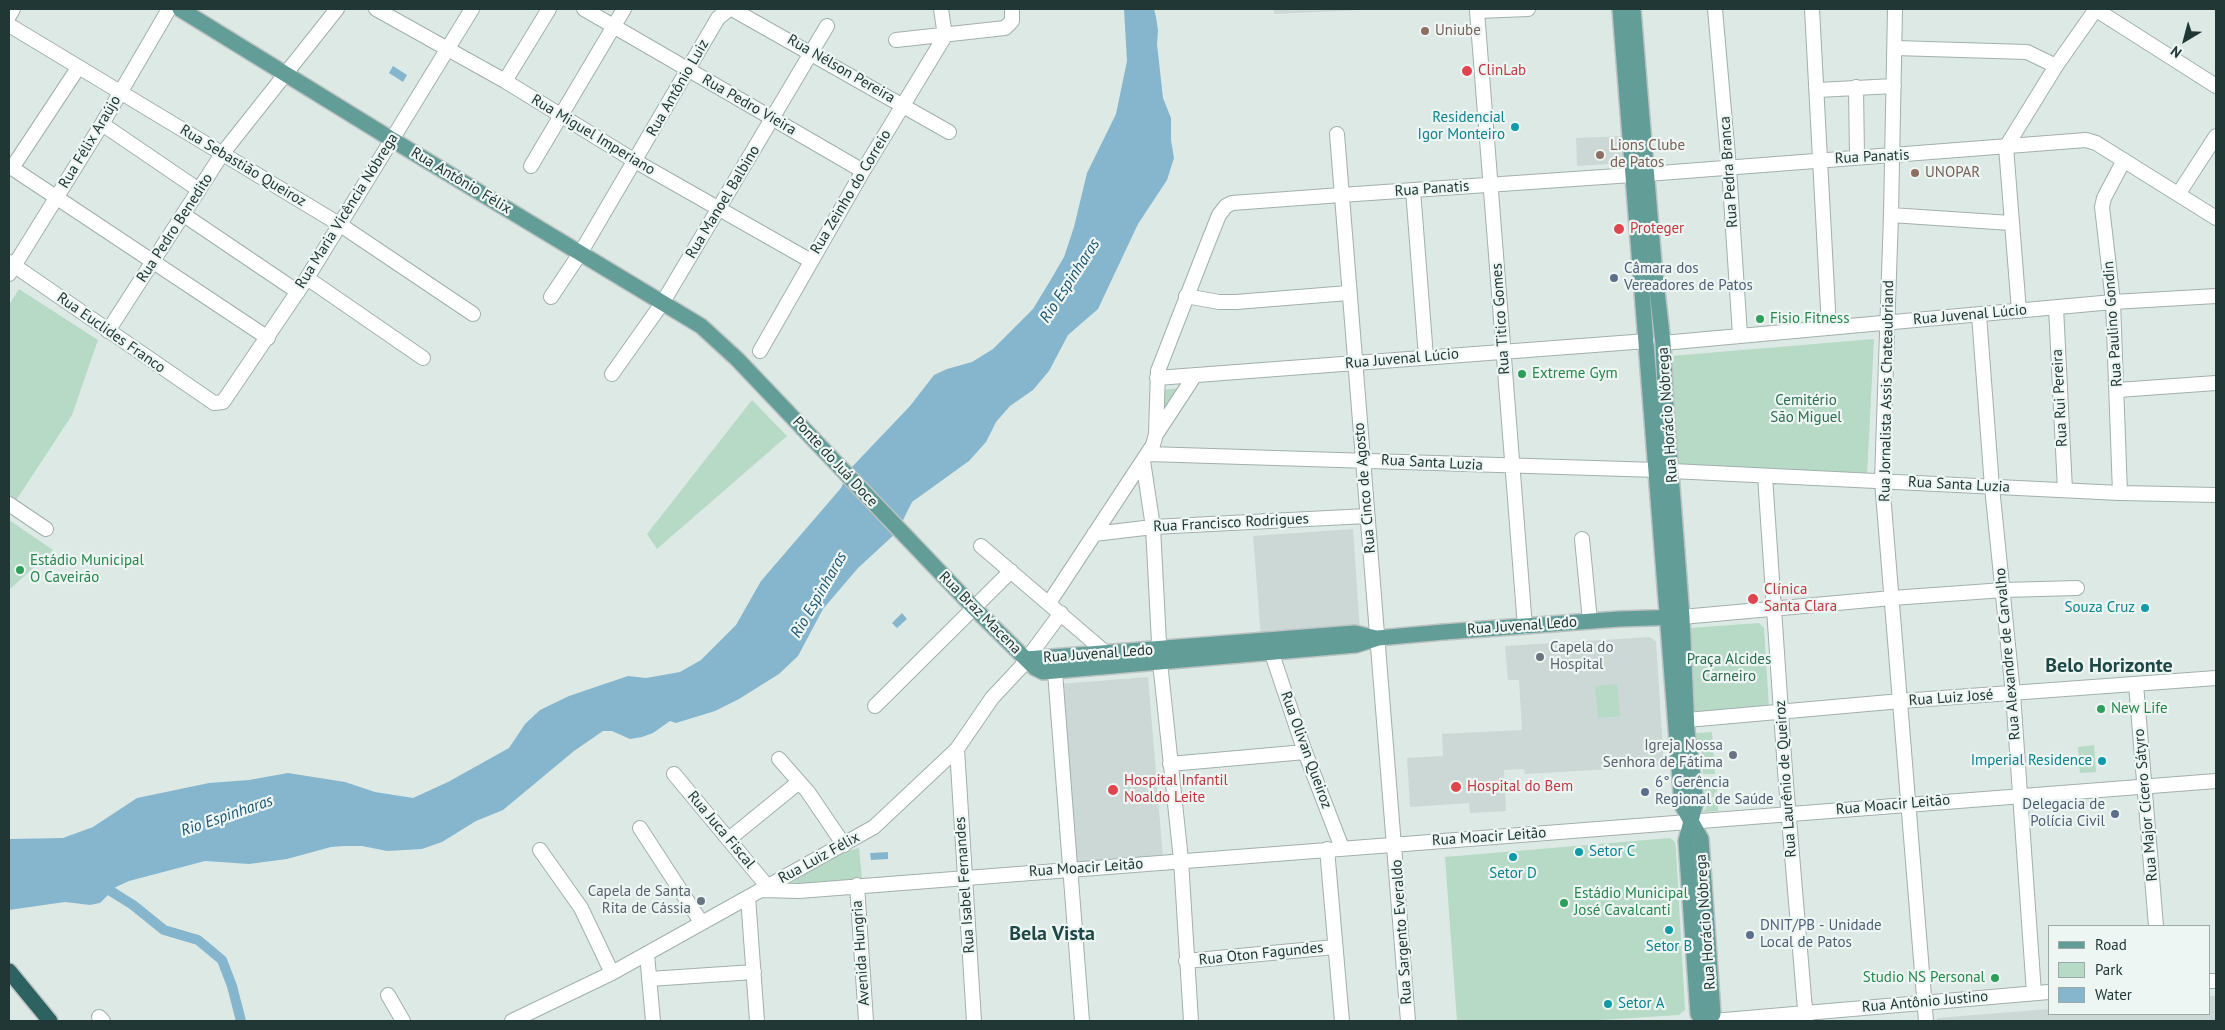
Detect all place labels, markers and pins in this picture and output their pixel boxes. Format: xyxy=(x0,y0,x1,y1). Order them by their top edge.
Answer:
place label: Uniube xyxy=(1435,22,1481,40)
marker: Uniube xyxy=(1419,25,1431,37)
place label: ClinLab xyxy=(1478,62,1526,80)
marker: ClinLab xyxy=(1460,64,1474,78)
place label: Residencial Igor Monteiro xyxy=(1418,109,1505,144)
marker: Residencial Igor Monteiro xyxy=(1509,121,1521,133)
place label: Lions Clube de Patos xyxy=(1610,137,1685,172)
marker: Lions Clube de Patos xyxy=(1594,149,1606,161)
place label: UNOPAR xyxy=(1925,164,1980,182)
marker: UNOPAR xyxy=(1909,167,1921,179)
place label: Proteger xyxy=(1630,220,1684,238)
marker: Proteger xyxy=(1612,222,1626,236)
place label: Câmara dos Vereadores de Patos xyxy=(1624,260,1753,295)
marker: Câmara dos Vereadores de Patos xyxy=(1608,272,1620,284)
place label: Fisio Fitness xyxy=(1770,310,1849,328)
marker: Fisio Fitness xyxy=(1754,313,1766,325)
place label: Extreme Gym xyxy=(1532,365,1618,383)
marker: Extreme Gym xyxy=(1516,368,1528,380)
place label: Estádio Municipal O Caveirão xyxy=(30,552,144,587)
marker: Estádio Municipal O Caveirão xyxy=(14,564,26,576)
place label: Clínica Santa Clara xyxy=(1764,581,1837,616)
marker: Clínica Santa Clara xyxy=(1746,592,1760,606)
place label: Souza Cruz xyxy=(2065,599,2135,617)
marker: Souza Cruz xyxy=(2139,602,2151,614)
place label: Capela do Hospital xyxy=(1550,639,1613,674)
marker: Capela do Hospital xyxy=(1534,651,1546,663)
place label: New Life xyxy=(2111,700,2168,718)
marker: New Life xyxy=(2095,703,2107,715)
place label: Igreja Nossa Senhora de Fátima xyxy=(1603,737,1723,772)
marker: Igreja Nossa Senhora de Fátima xyxy=(1727,749,1739,761)
place label: Imperial Residence xyxy=(1971,752,2092,770)
marker: Imperial Residence xyxy=(2096,755,2108,767)
place label: Hospital Infantil Noaldo Leite xyxy=(1124,772,1228,807)
place label: 6° Gerência Regional de Saúde xyxy=(1655,774,1774,809)
place label: Hospital do Bem xyxy=(1467,778,1573,796)
marker: Hospital do Bem xyxy=(1449,780,1463,794)
marker: Hospital Infantil Noaldo Leite xyxy=(1106,783,1120,797)
marker: 6° Gerência Regional de Saúde xyxy=(1639,786,1651,798)
place label: Delegacia de Polícia Civil xyxy=(2022,796,2105,831)
marker: Delegacia de Polícia Civil xyxy=(2109,808,2121,820)
place label: Setor C xyxy=(1589,843,1635,861)
marker: Setor C xyxy=(1573,846,1585,858)
marker: Setor D xyxy=(1507,851,1519,863)
place label: Setor D xyxy=(1489,865,1537,883)
place label: Capela de Santa Rita de Cássia xyxy=(588,883,691,918)
place label: Estádio Municipal José Cavalcanti xyxy=(1574,885,1688,920)
marker: Capela de Santa Rita de Cássia xyxy=(695,895,707,907)
marker: Estádio Municipal José Cavalcanti xyxy=(1558,897,1570,909)
place label: DNIT/PB - Unidade Local de Patos xyxy=(1760,917,1882,952)
marker: Setor B xyxy=(1663,924,1675,936)
marker: DNIT/PB - Unidade Local de Patos xyxy=(1744,929,1756,941)
place label: Setor B xyxy=(1646,938,1692,956)
place label: Studio NS Personal xyxy=(1863,969,1985,987)
marker: Studio NS Personal xyxy=(1989,972,2001,984)
place label: Setor A xyxy=(1618,995,1664,1013)
marker: Setor A xyxy=(1602,998,1614,1010)

